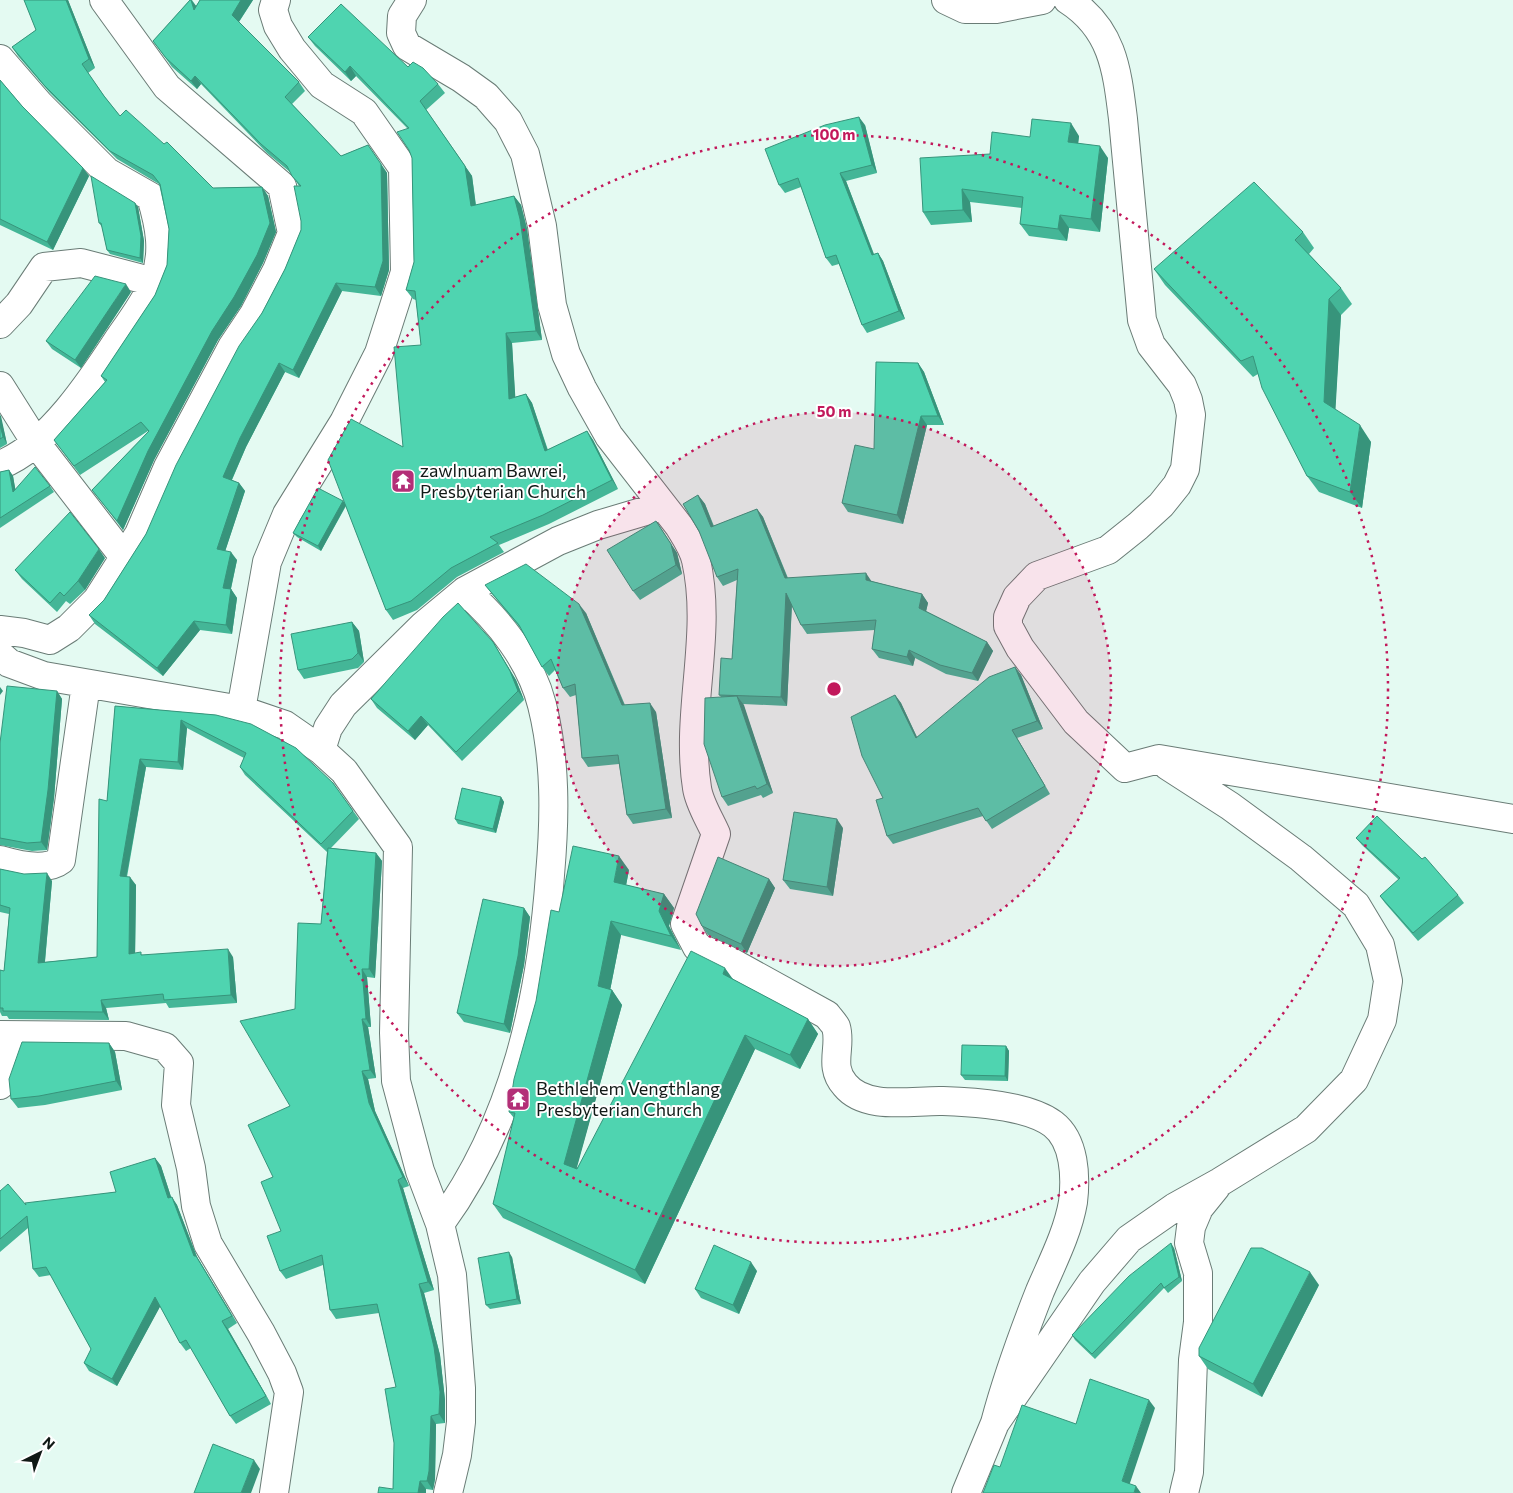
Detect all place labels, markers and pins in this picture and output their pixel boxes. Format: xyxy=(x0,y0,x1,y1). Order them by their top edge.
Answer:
place label: zawlnuam Bawrei, Presbyterian Church xyxy=(420,459,586,502)
temple icon: zawlnuam Bawrei, Presbyterian Church xyxy=(390,468,416,494)
centre of rings xyxy=(825,680,843,698)
place label: Bethlehem Vengthlang Presbyterian Church xyxy=(536,1077,720,1120)
temple icon: Bethlehem Vengthlang Presbyterian Church xyxy=(505,1086,531,1112)

